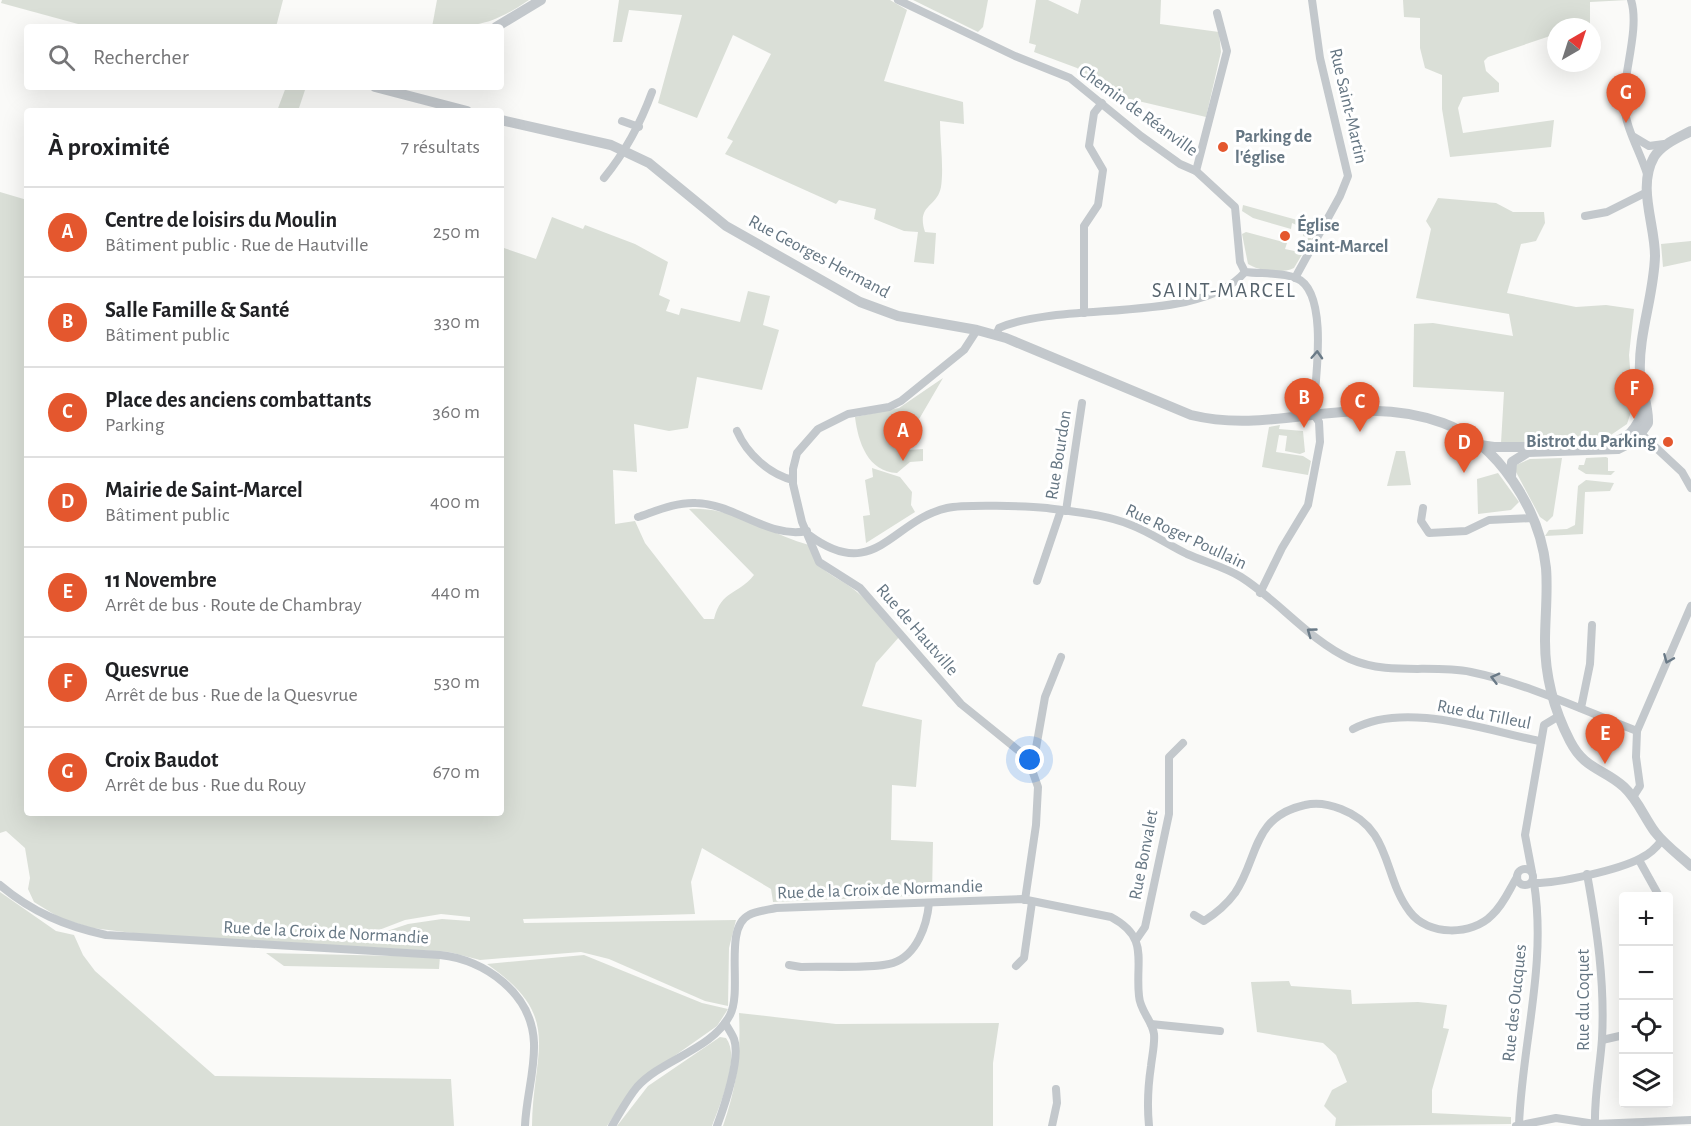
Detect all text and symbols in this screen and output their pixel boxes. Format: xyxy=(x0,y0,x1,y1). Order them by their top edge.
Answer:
north arrow xyxy=(1547,18,1601,72)
search box xyxy=(24,24,504,90)
icon: search xyxy=(45,41,78,74)
text: Rechercher xyxy=(93,46,189,68)
street label: Rue Saint-Martin xyxy=(1326,46,1370,166)
street label: Chemin de Réanville xyxy=(1075,62,1201,160)
pin: G xyxy=(1606,74,1646,123)
place label: Parking de l'église xyxy=(1235,128,1312,167)
text: À proximité xyxy=(48,134,170,160)
text: 7 résultats xyxy=(401,137,480,157)
marker: Parking de l'église xyxy=(1216,140,1230,154)
text: Centre de loisirs du Moulin xyxy=(105,209,337,231)
street label: Rue Georges Hermand xyxy=(745,212,893,302)
place label: Église Saint-Marcel xyxy=(1297,214,1389,256)
text: A xyxy=(62,222,74,242)
text: 250 m xyxy=(433,222,480,242)
marker: Église Saint-Marcel xyxy=(1278,229,1292,243)
text: Bâtiment public · Rue de Hautville xyxy=(105,235,369,255)
district label: SAINT-MARCEL xyxy=(1152,280,1296,301)
text: Salle Famille & Santé xyxy=(105,299,290,321)
text: B xyxy=(62,312,73,332)
text: 330 m xyxy=(434,312,480,332)
text: Bâtiment public xyxy=(105,325,230,345)
one-way arrow xyxy=(1310,350,1323,359)
pin: F xyxy=(1614,370,1654,419)
pin: B xyxy=(1284,378,1324,428)
pin: C xyxy=(1340,382,1380,432)
text: Place des anciens combattants xyxy=(105,389,371,411)
text: C xyxy=(62,402,73,422)
text: 360 m xyxy=(433,402,480,422)
street label: Rue Bourdon xyxy=(1043,409,1075,501)
pin: A xyxy=(884,412,922,461)
text: Parking xyxy=(105,415,164,435)
pin: D xyxy=(1444,424,1484,473)
place label: Bistrot du Parking xyxy=(1526,433,1657,451)
marker: Bistrot du Parking xyxy=(1661,435,1675,449)
text: Mairie de Saint-Marcel xyxy=(105,479,303,501)
text: D xyxy=(61,492,74,512)
text: 400 m xyxy=(430,492,480,512)
street label: Rue Roger Poullain xyxy=(1123,501,1249,573)
text: Bâtiment public xyxy=(105,505,230,525)
text: 11 Novembre xyxy=(105,569,217,591)
street label: Rue de Hautville xyxy=(872,581,962,679)
text: E xyxy=(62,582,73,602)
text: 440 m xyxy=(431,582,480,602)
text: Arrêt de bus · Route de Chambray xyxy=(105,595,362,615)
one-way arrow xyxy=(1306,628,1317,639)
one-way arrow xyxy=(1663,653,1675,664)
text: Quesvrue xyxy=(105,659,189,681)
text: F xyxy=(63,672,72,692)
text: 530 m xyxy=(434,672,480,692)
one-way arrow xyxy=(1490,673,1500,686)
text: Arrêt de bus · Rue de la Quesvrue xyxy=(105,685,358,705)
street label: Rue du Tilleul xyxy=(1435,697,1533,733)
pin: E xyxy=(1586,714,1624,764)
your location xyxy=(1015,745,1044,774)
text: Croix Baudot xyxy=(105,749,218,771)
text: G xyxy=(62,762,73,782)
text: 670 m xyxy=(432,762,480,782)
text: Arrêt de bus · Rue du Rouy xyxy=(105,775,306,795)
street label: Rue Bonvalet xyxy=(1126,808,1162,902)
street label: Rue de la Croix de Normandie xyxy=(777,877,983,903)
map controls xyxy=(1619,892,1673,1108)
button: + xyxy=(1619,892,1673,946)
street label: Rue de la Croix de Normandie xyxy=(223,919,429,947)
street label: Rue des Oucques xyxy=(1500,943,1530,1063)
button: − xyxy=(1619,946,1673,1000)
street label: Rue du Coquet xyxy=(1575,949,1593,1051)
button: locate xyxy=(1619,1000,1673,1054)
button: layers xyxy=(1619,1054,1673,1108)

